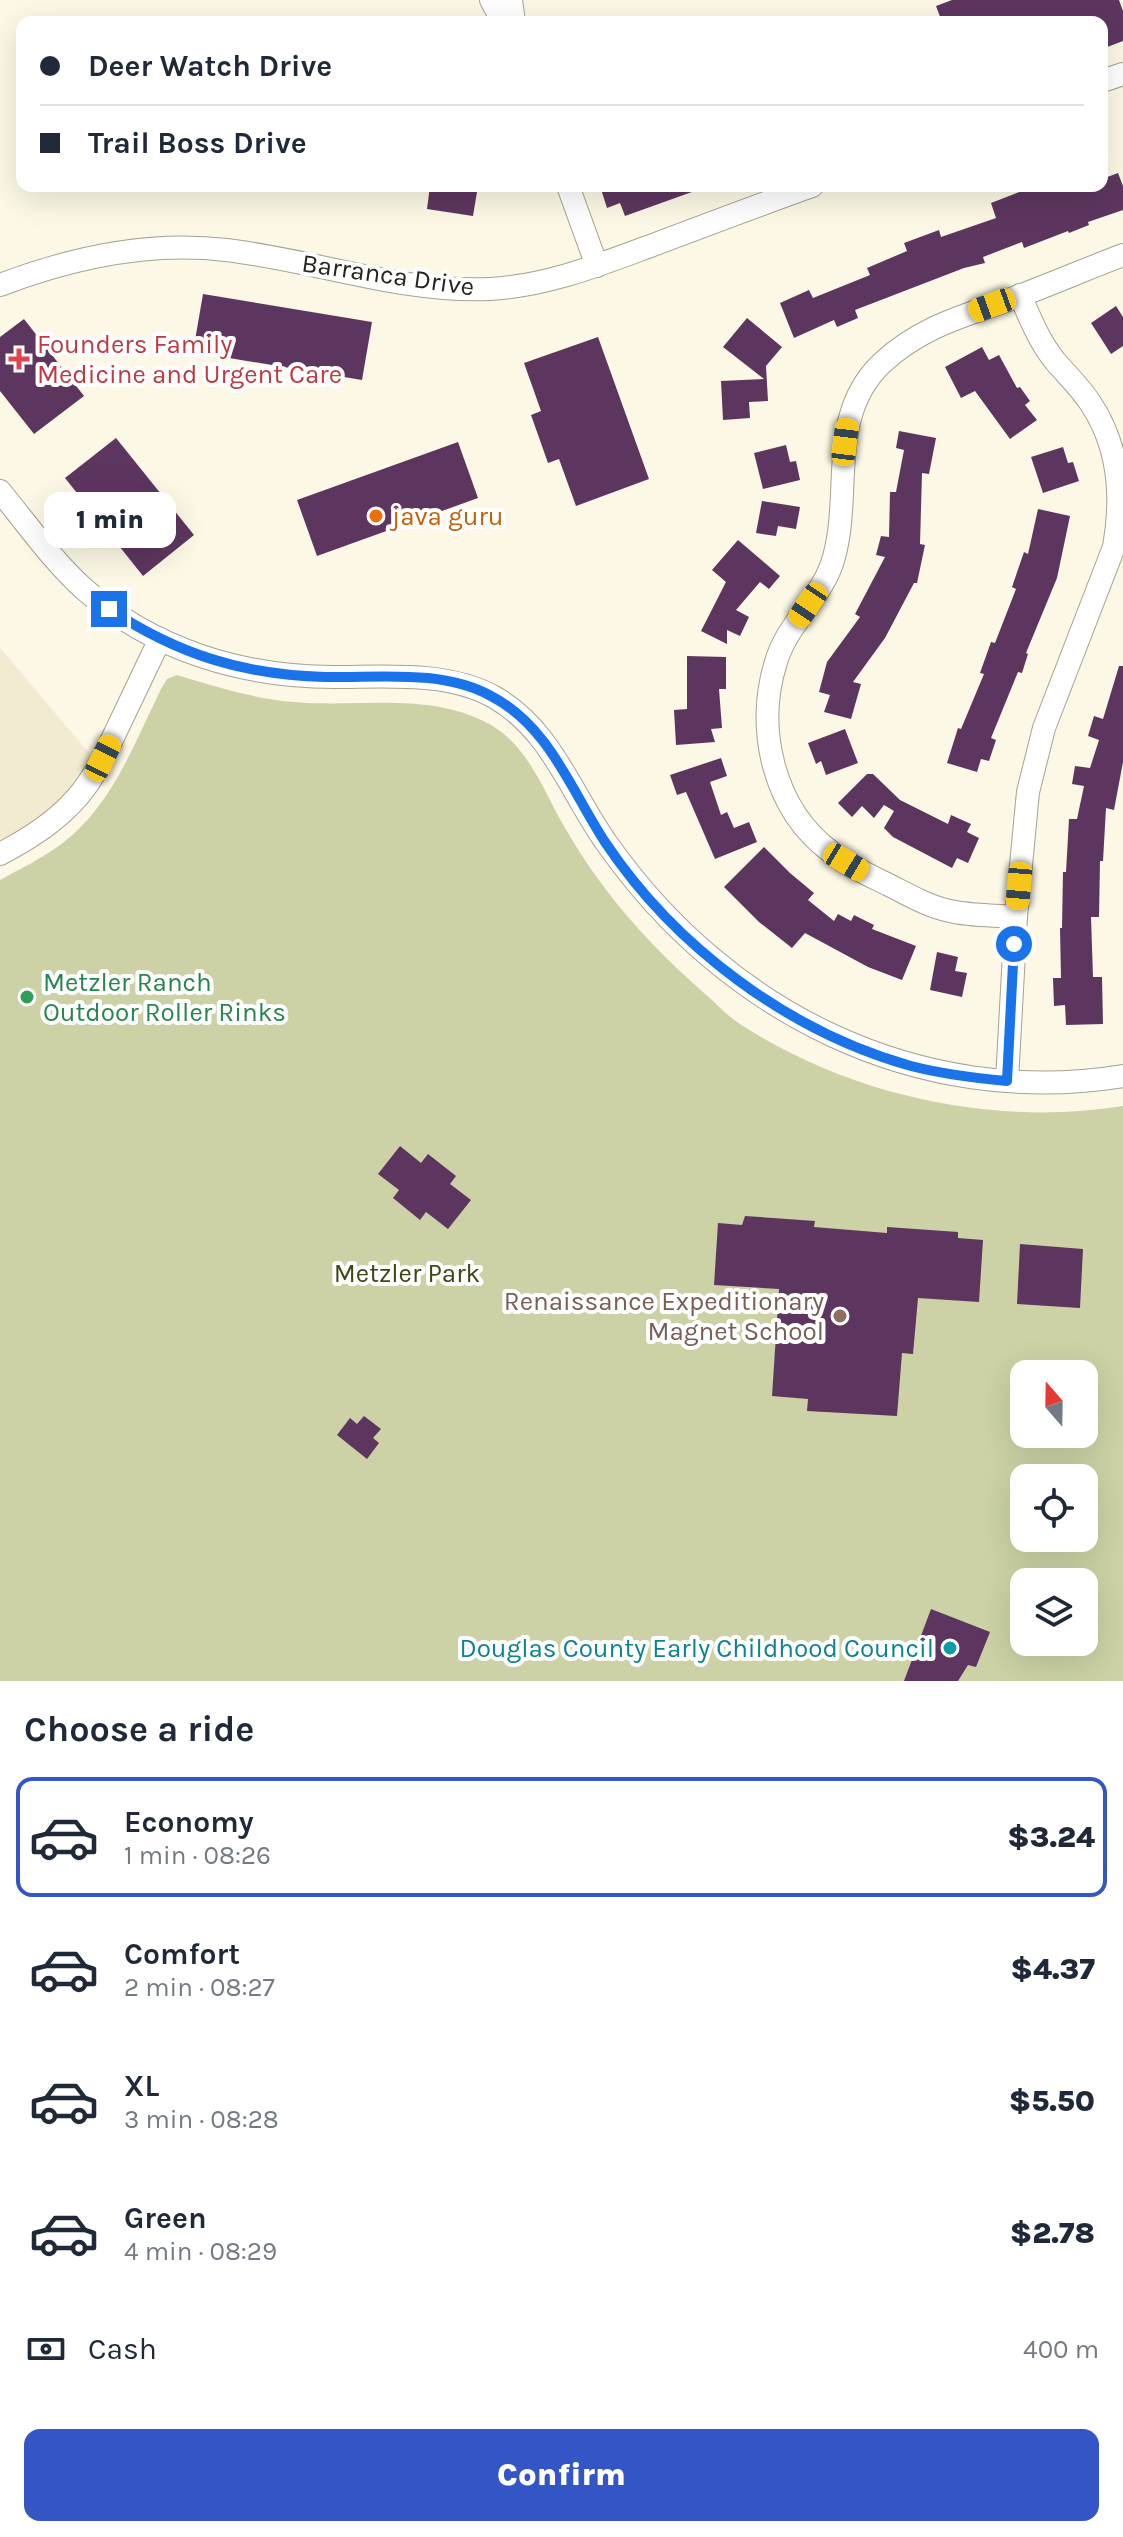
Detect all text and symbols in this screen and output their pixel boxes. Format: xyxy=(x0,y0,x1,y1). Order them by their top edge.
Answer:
text: Deer Watch Drive xyxy=(88,48,332,84)
text: Trail Boss Drive xyxy=(88,125,307,161)
street label: Barranca Drive xyxy=(300,248,476,302)
car xyxy=(965,286,1019,324)
place label: Founders Family Medicine and Urgent Care xyxy=(37,329,342,390)
marker: Founders Family Medicine and Urgent Care xyxy=(8,348,30,370)
car xyxy=(830,417,860,467)
callout: 1 min xyxy=(43,493,175,549)
place label: java guru xyxy=(389,501,504,532)
text: 1 min xyxy=(76,504,144,535)
marker: java guru xyxy=(367,507,385,525)
car xyxy=(785,578,831,632)
route end xyxy=(91,591,127,627)
car xyxy=(82,731,124,785)
car xyxy=(819,839,873,885)
car xyxy=(1005,861,1033,911)
route start xyxy=(996,926,1032,962)
place label: Metzler Ranch Outdoor Roller Rinks xyxy=(43,967,286,1028)
marker: Metzler Ranch Outdoor Roller Rinks xyxy=(18,988,36,1006)
park label: Metzler Park xyxy=(334,1258,480,1289)
place label: Renaissance Expeditionary Magnet School xyxy=(504,1286,824,1347)
marker: Renaissance Expeditionary Magnet School xyxy=(831,1307,849,1325)
north arrow xyxy=(1010,1360,1098,1448)
map controls xyxy=(1010,1360,1098,1656)
button: locate xyxy=(1010,1464,1098,1552)
button: layers xyxy=(1010,1568,1098,1656)
place label: Douglas County Early Childhood Council xyxy=(459,1633,934,1664)
marker: Douglas County Early Childhood Council xyxy=(941,1639,959,1657)
text: Choose a ride xyxy=(24,1708,254,1750)
icon: car xyxy=(28,1801,100,1873)
text: Economy xyxy=(124,1804,254,1840)
text: $3.24 xyxy=(1007,1819,1095,1855)
text: 1 min · 08:26 xyxy=(124,1840,271,1871)
icon: car xyxy=(28,1933,100,2005)
text: Comfort xyxy=(124,1936,240,1972)
text: $4.37 xyxy=(1010,1951,1095,1987)
text: 2 min · 08:27 xyxy=(124,1972,275,2003)
icon: car xyxy=(28,2065,100,2137)
text: XL xyxy=(124,2068,159,2104)
text: $5.50 xyxy=(1009,2083,1095,2119)
text: 3 min · 08:28 xyxy=(124,2104,279,2135)
icon: car xyxy=(28,2197,100,2269)
text: Green xyxy=(124,2200,207,2236)
text: $2.78 xyxy=(1010,2215,1095,2251)
text: 4 min · 08:29 xyxy=(124,2236,277,2267)
icon: cash xyxy=(24,2327,68,2371)
text: Cash xyxy=(88,2331,157,2367)
text: 400 m xyxy=(1023,2334,1099,2365)
button: Confirm xyxy=(24,2429,1099,2521)

